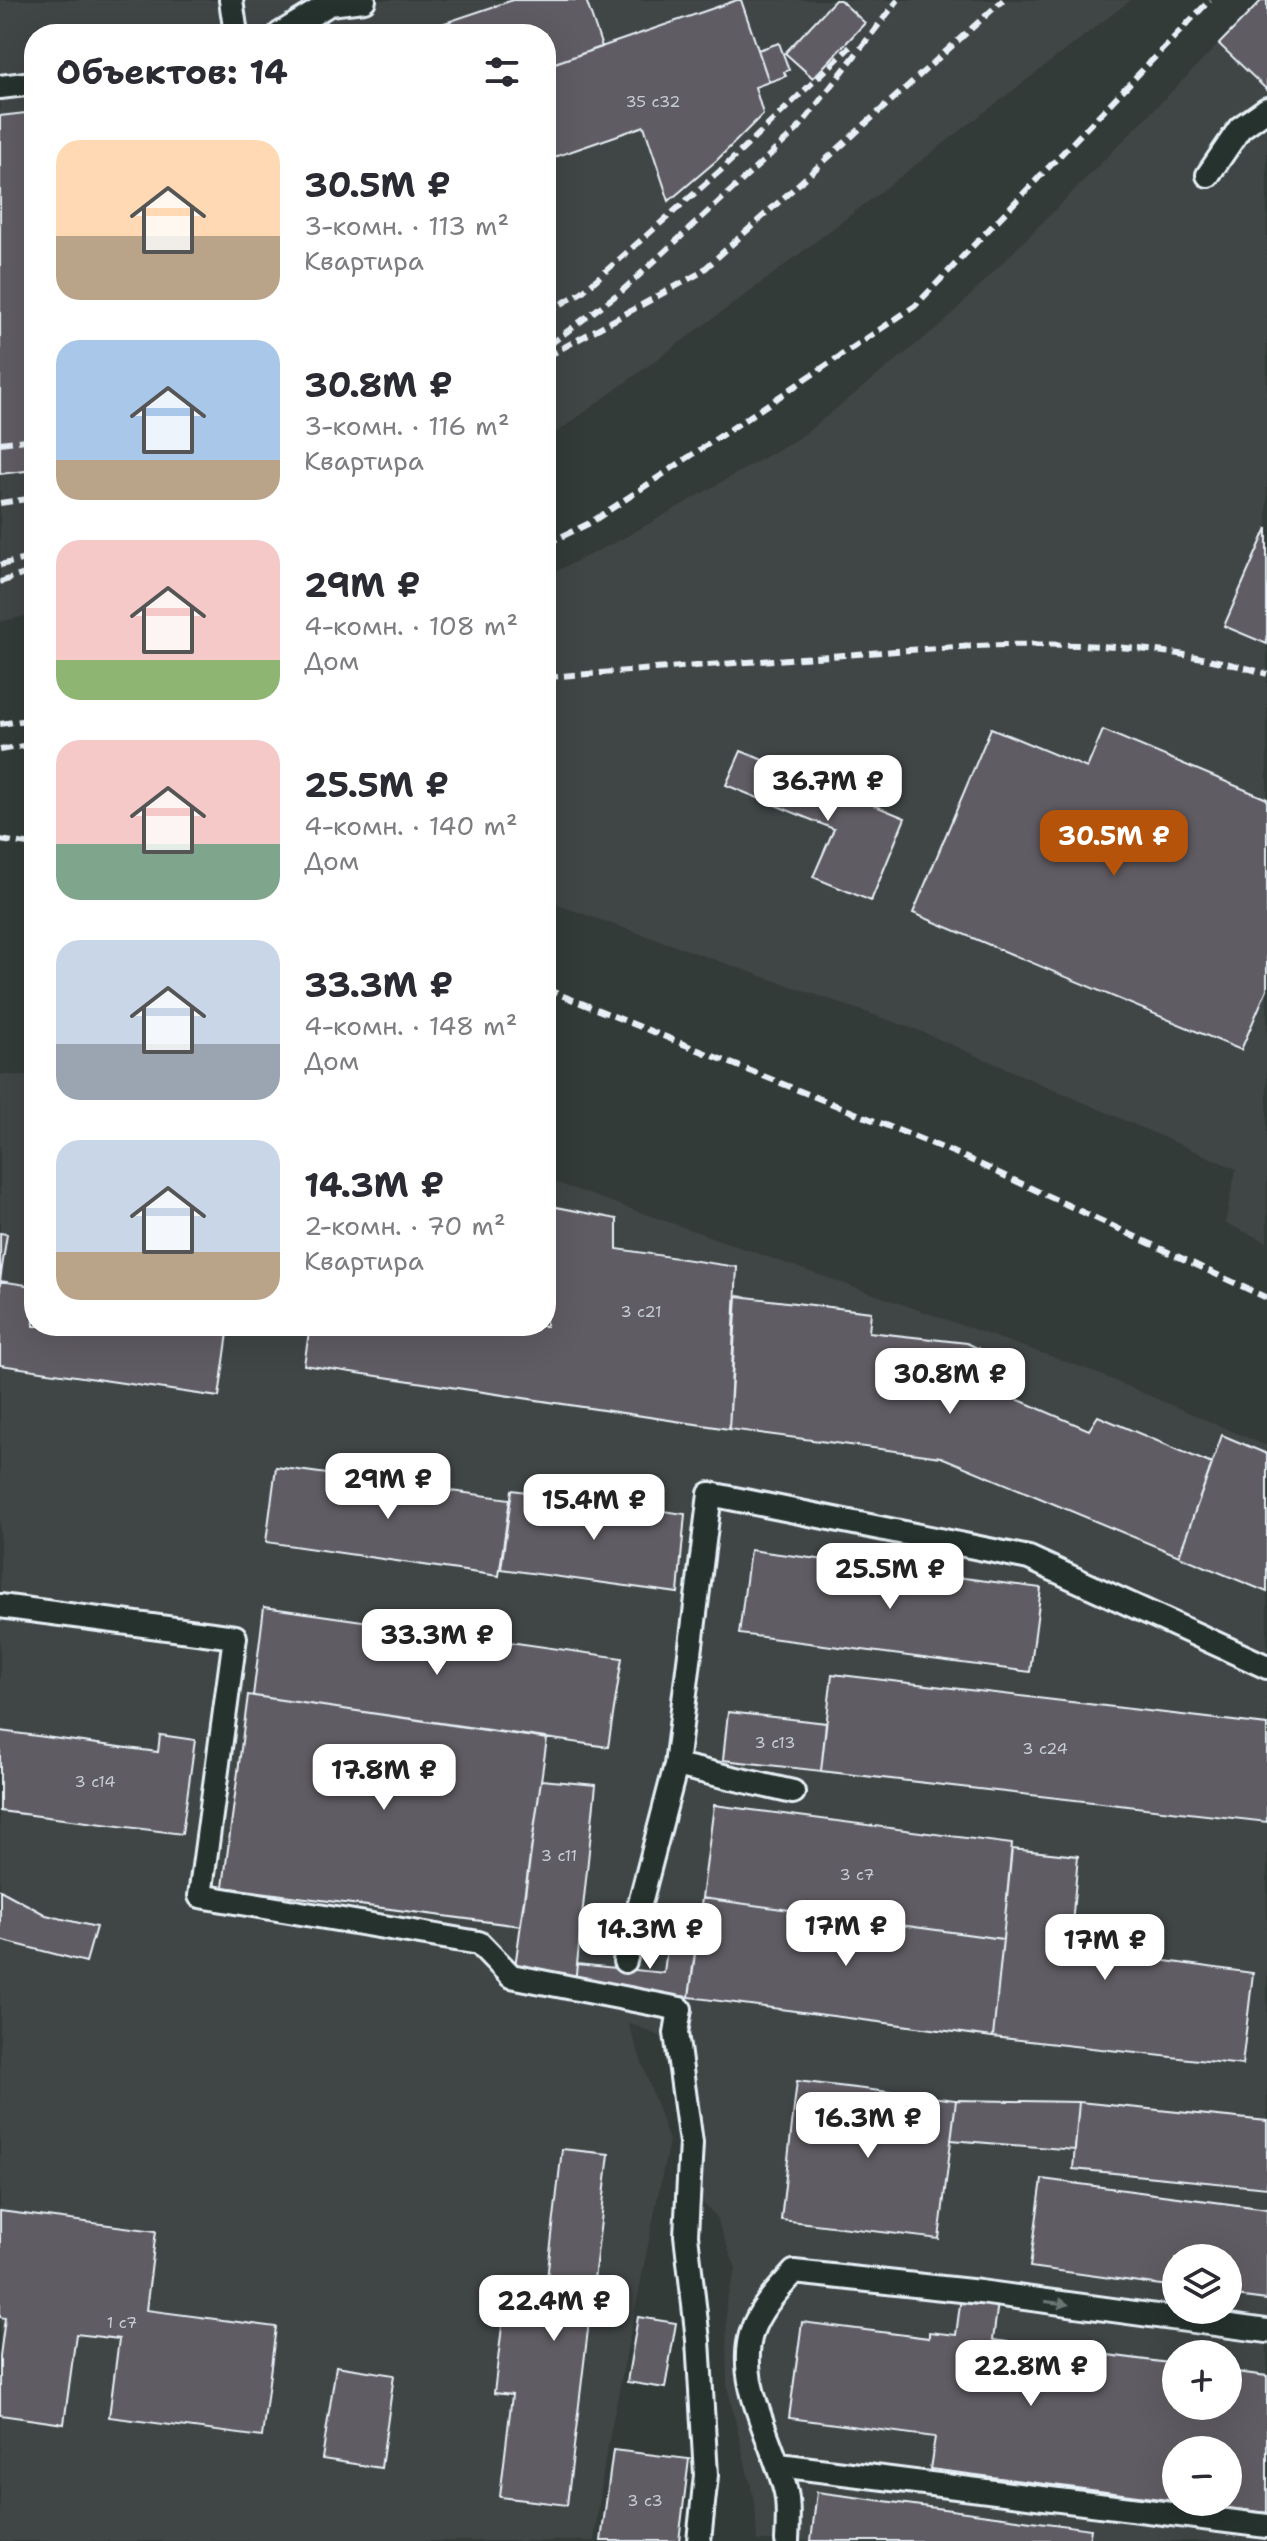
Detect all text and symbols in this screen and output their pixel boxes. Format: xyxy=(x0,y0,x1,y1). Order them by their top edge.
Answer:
text: Объектов: 14 xyxy=(56,49,288,95)
icon: filters xyxy=(480,50,524,94)
house number: 35 с32 xyxy=(626,91,680,112)
text: 30.5M ₽ xyxy=(304,162,451,208)
icon: home xyxy=(120,172,216,268)
text: 3-комн. · 113 m² xyxy=(304,208,509,243)
text: Квартира xyxy=(304,243,424,278)
text: 30.8M ₽ xyxy=(304,362,453,408)
icon: home xyxy=(120,372,216,468)
text: 3-комн. · 116 m² xyxy=(304,408,510,443)
text: Квартира xyxy=(304,443,424,478)
text: 29M ₽ xyxy=(304,562,421,608)
icon: home xyxy=(120,572,216,668)
text: 4-комн. · 108 m² xyxy=(304,608,518,643)
text: Дом xyxy=(304,643,359,678)
pin: 36.7M ₽ xyxy=(754,755,902,823)
text: 25.5M ₽ xyxy=(304,762,449,808)
text: 36.7M ₽ xyxy=(772,763,884,798)
icon: home xyxy=(120,772,216,868)
text: 4-комн. · 140 m² xyxy=(304,808,518,843)
pin: 30.5M ₽ xyxy=(1040,810,1188,878)
text: 30.5M ₽ xyxy=(1058,818,1170,853)
text: Дом xyxy=(304,843,359,878)
text: 33.3M ₽ xyxy=(304,962,453,1008)
icon: home xyxy=(120,972,216,1068)
text: 4-комн. · 148 m² xyxy=(304,1008,517,1043)
text: Дом xyxy=(304,1043,359,1078)
text: 14.3M ₽ xyxy=(304,1162,444,1208)
icon: home xyxy=(120,1172,216,1268)
text: 2-комн. · 70 m² xyxy=(304,1208,506,1243)
text: Квартира xyxy=(304,1243,424,1278)
house number: 3 с21 xyxy=(620,1301,662,1322)
pin: 30.8M ₽ xyxy=(876,1348,1024,1416)
text: 30.8M ₽ xyxy=(893,1356,1007,1391)
pin: 29M ₽ xyxy=(332,1453,444,1521)
text: 29M ₽ xyxy=(343,1461,433,1496)
pin: 15.4M ₽ xyxy=(520,1474,668,1542)
text: 15.4M ₽ xyxy=(542,1482,646,1517)
pin: 25.5M ₽ xyxy=(816,1543,964,1611)
text: 25.5M ₽ xyxy=(835,1551,945,1586)
pin: 33.3M ₽ xyxy=(363,1609,511,1677)
text: 33.3M ₽ xyxy=(380,1617,494,1652)
house number: 3 с13 xyxy=(755,1732,795,1753)
house number: 3 с24 xyxy=(1022,1738,1068,1759)
pin: 17.8M ₽ xyxy=(310,1744,458,1812)
text: 17.8M ₽ xyxy=(331,1752,437,1787)
house number: 3 с14 xyxy=(75,1771,115,1792)
house number: 3 с11 xyxy=(541,1845,577,1866)
house number: 3 с7 xyxy=(839,1864,875,1885)
pin: 17M ₽ xyxy=(790,1900,902,1968)
pin: 14.3M ₽ xyxy=(576,1903,724,1971)
text: 17M ₽ xyxy=(804,1908,888,1943)
text: 14.3M ₽ xyxy=(596,1911,704,1946)
pin: 17M ₽ xyxy=(1049,1914,1161,1982)
text: 17M ₽ xyxy=(1063,1922,1147,1957)
pin: 16.3M ₽ xyxy=(794,2092,942,2160)
text: 16.3M ₽ xyxy=(814,2100,922,2135)
map controls xyxy=(1162,2244,1242,2516)
button: layers xyxy=(1162,2244,1242,2324)
pin: 22.4M ₽ xyxy=(480,2275,628,2343)
text: 22.4M ₽ xyxy=(497,2283,611,2318)
one-way arrow xyxy=(1045,2296,1070,2309)
house number: 1 c7 xyxy=(107,2312,137,2333)
pin: 22.8M ₽ xyxy=(957,2340,1105,2408)
button: + xyxy=(1162,2340,1242,2420)
text: 22.8M ₽ xyxy=(974,2348,1088,2383)
button: − xyxy=(1162,2436,1242,2516)
house number: 3 с3 xyxy=(627,2490,663,2511)

